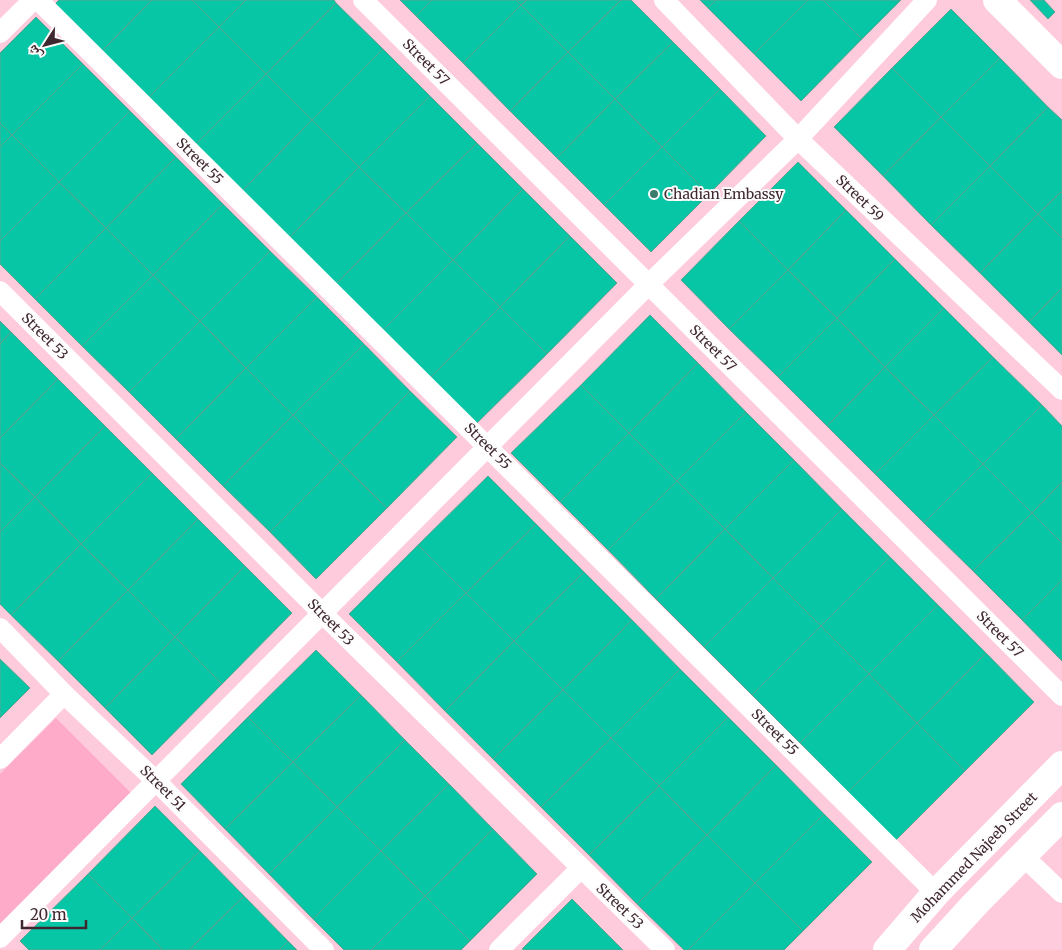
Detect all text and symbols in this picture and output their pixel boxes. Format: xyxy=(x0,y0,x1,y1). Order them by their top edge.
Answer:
north arrow xyxy=(20,20,70,70)
street label: Street 57 xyxy=(399,35,453,89)
text: ش xyxy=(23,41,46,64)
street label: Street 55 xyxy=(173,134,227,188)
street label: Street 59 xyxy=(832,171,888,225)
place label: Chadian Embassy xyxy=(664,185,784,203)
marker: Chadian Embassy xyxy=(648,188,660,200)
street label: Street 53 xyxy=(18,309,72,363)
street label: Street 57 xyxy=(686,321,740,375)
street label: Street 55 xyxy=(461,419,515,473)
street label: Street 53 xyxy=(304,595,358,649)
street label: Street 57 xyxy=(973,607,1027,661)
street label: Street 55 xyxy=(748,705,802,759)
street label: Street 51 xyxy=(136,761,190,815)
street label: Mohammed Najeeb Street xyxy=(907,788,1041,926)
street label: Street 53 xyxy=(593,879,647,933)
scale bar xyxy=(22,898,86,930)
text: 20 m xyxy=(30,905,67,924)

